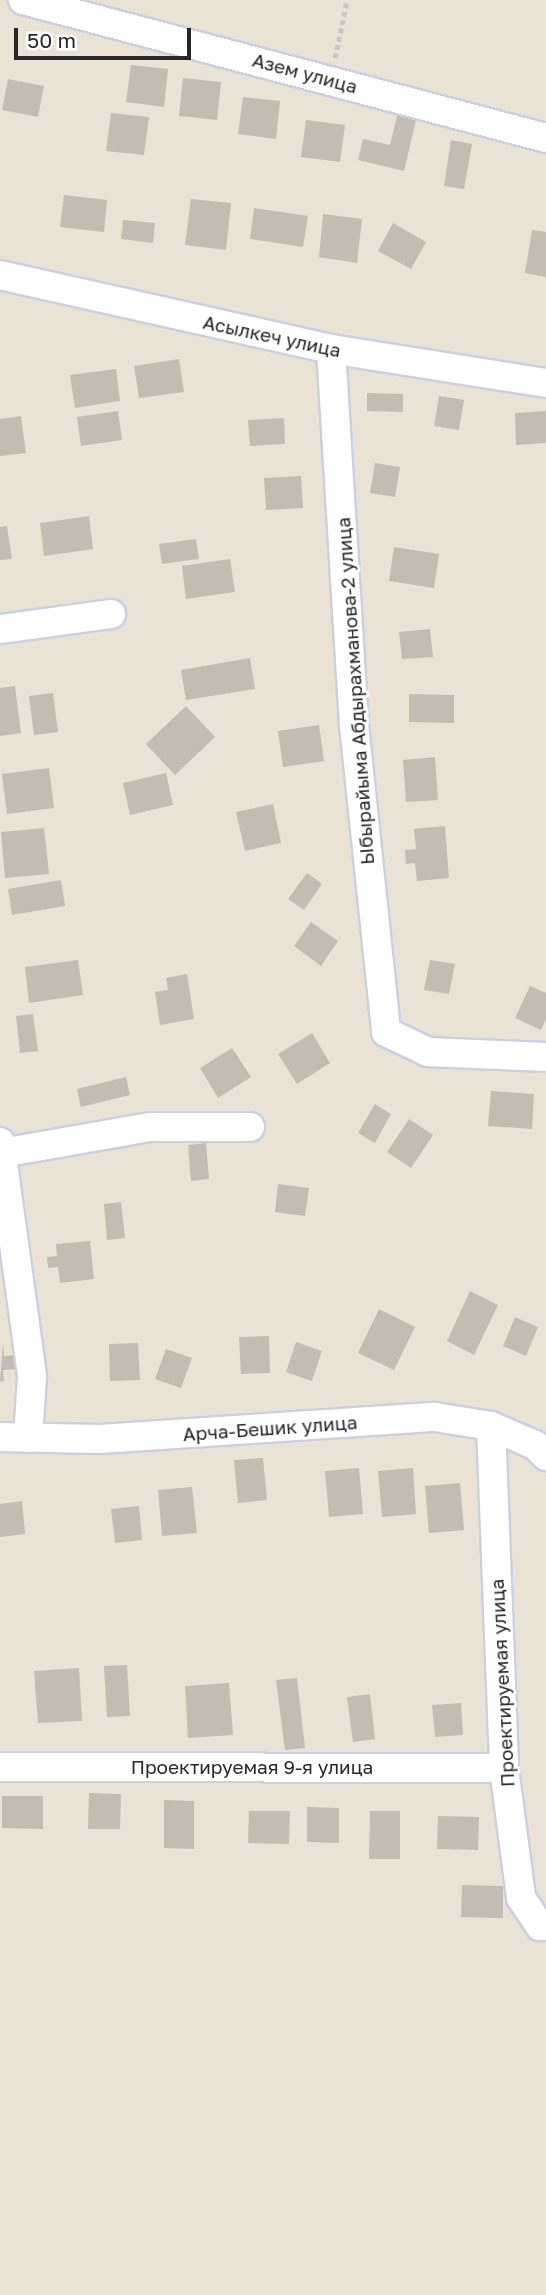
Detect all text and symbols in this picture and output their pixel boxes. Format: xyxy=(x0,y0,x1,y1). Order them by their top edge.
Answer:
scale bar xyxy=(18,14,194,58)
text: 50 m xyxy=(27,27,76,53)
street label: Азем улица xyxy=(250,48,360,98)
street label: Асылкеч улица xyxy=(201,310,343,362)
street label: Ыбырайыма Абдырахманова-2 улица xyxy=(331,516,379,866)
street label: Арча-Бешик улица xyxy=(182,1411,358,1445)
street label: Проектируемая улица xyxy=(485,1578,519,1788)
street label: Проектируемая 9-я улица xyxy=(131,1756,373,1778)

